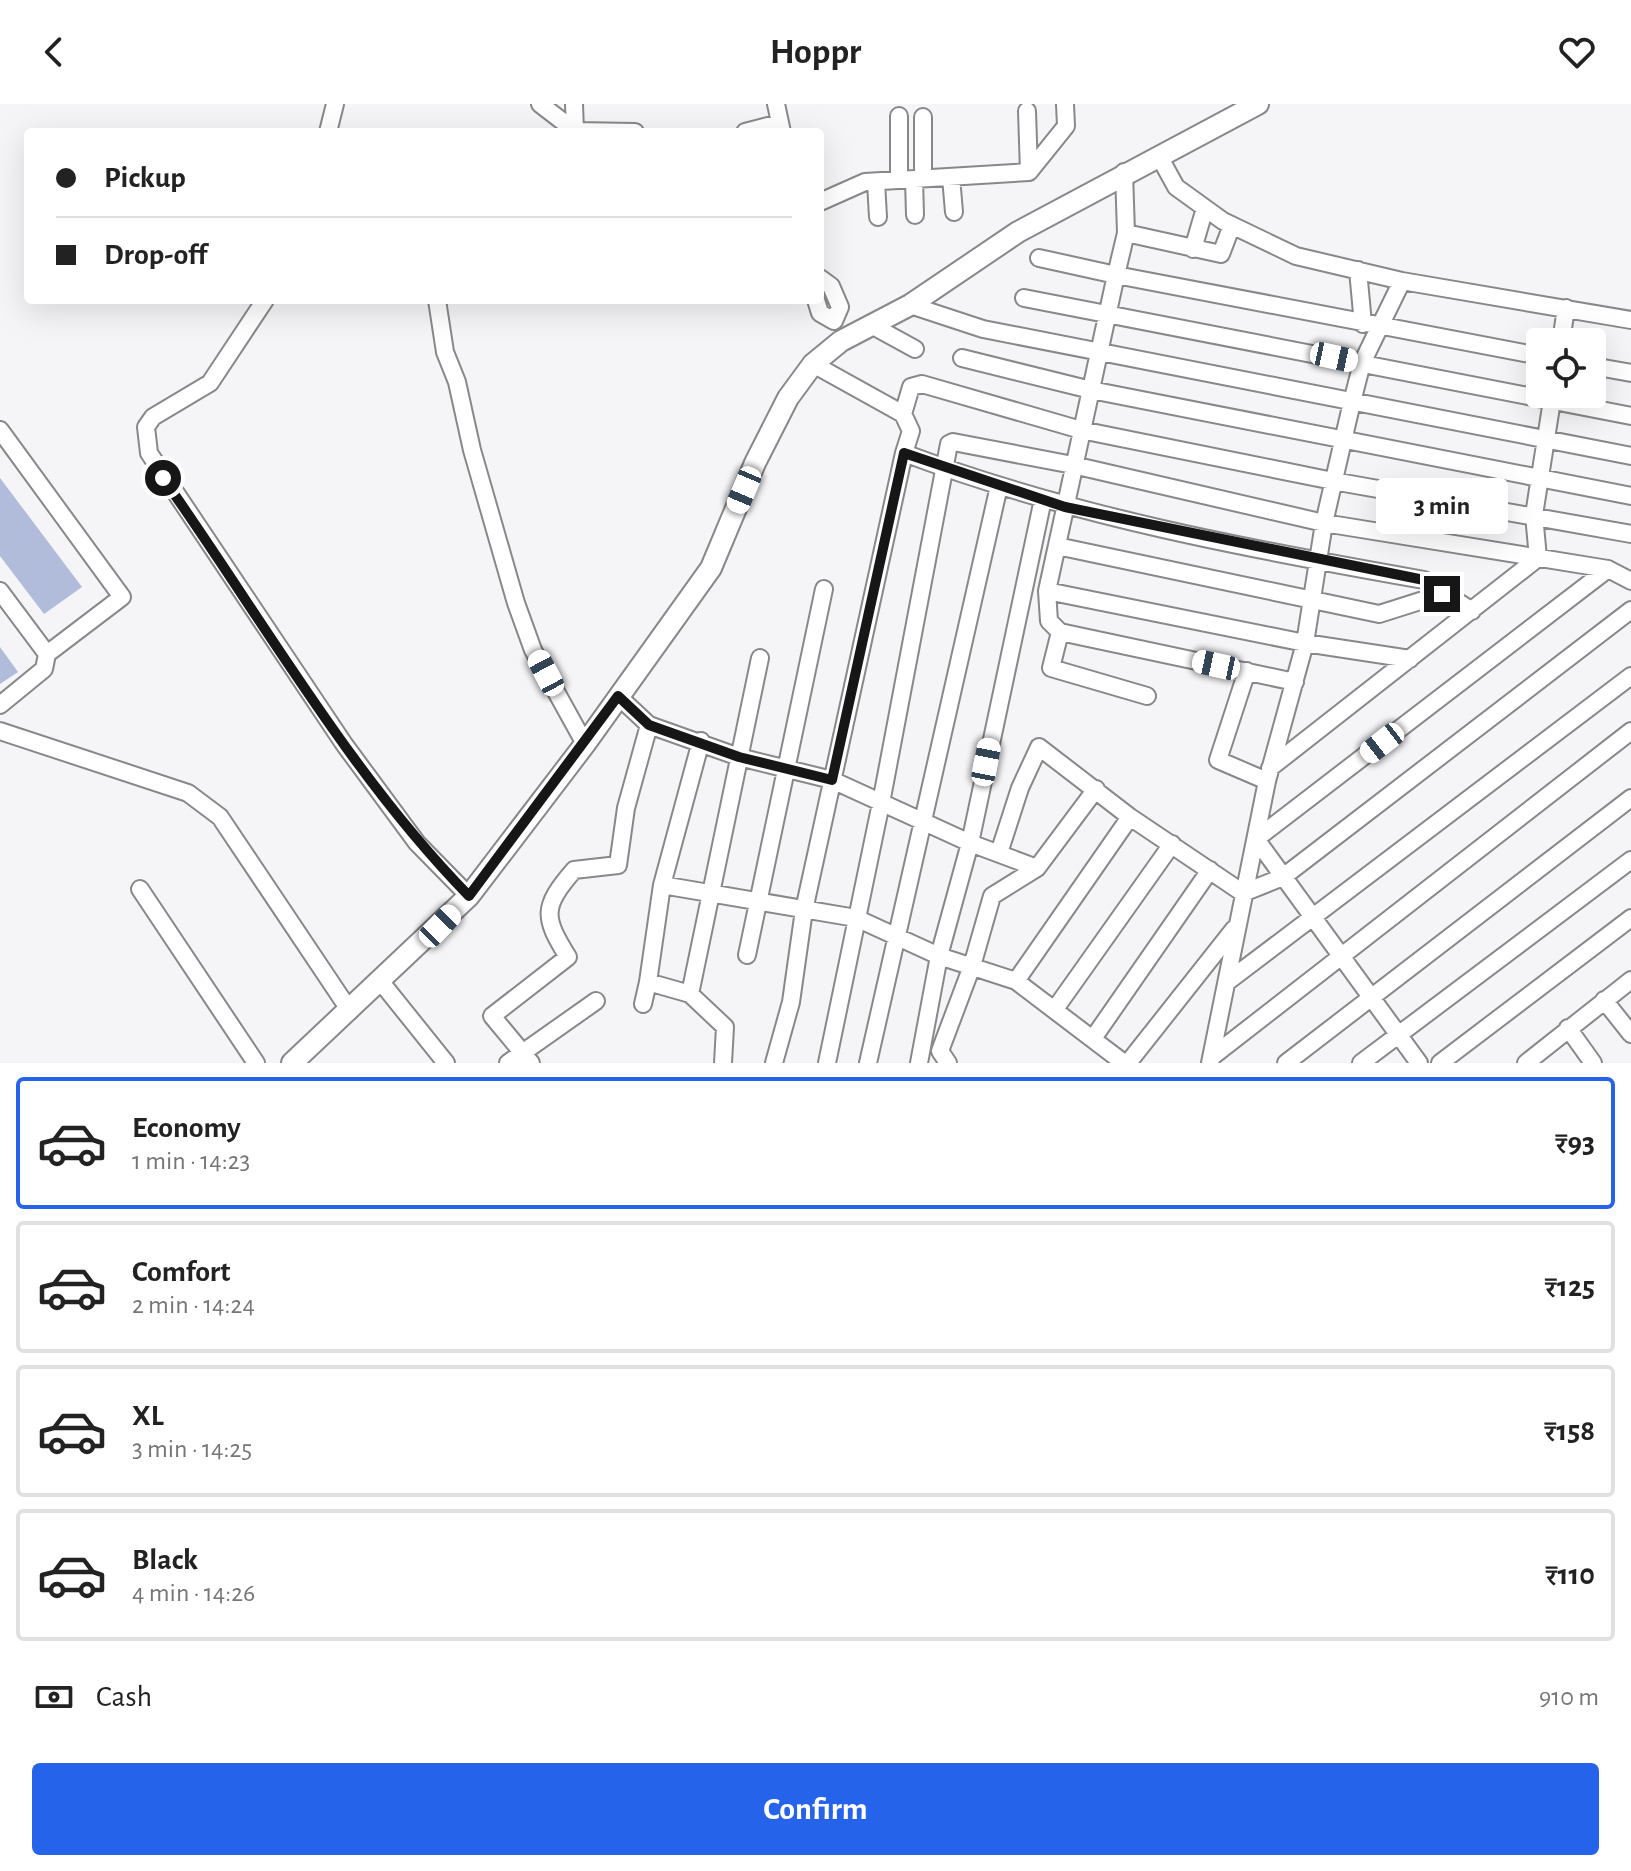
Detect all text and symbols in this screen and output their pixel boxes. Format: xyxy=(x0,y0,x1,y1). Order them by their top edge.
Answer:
icon: back xyxy=(32,30,76,74)
icon: heart xyxy=(1555,30,1599,74)
text: Hoppr xyxy=(770,34,861,70)
text: Pickup xyxy=(104,163,186,193)
text: Drop-off xyxy=(104,240,207,270)
map controls xyxy=(1526,328,1606,408)
button: locate xyxy=(1526,328,1606,408)
car xyxy=(1308,340,1360,374)
route start xyxy=(145,460,181,496)
car xyxy=(724,463,764,517)
callout: 3 min xyxy=(1376,478,1508,534)
text: 3 min xyxy=(1414,493,1470,519)
route end xyxy=(1424,576,1460,612)
car xyxy=(524,646,568,700)
car xyxy=(1190,648,1242,682)
car xyxy=(1356,719,1408,767)
car xyxy=(970,736,1002,788)
car xyxy=(415,900,465,952)
icon: car xyxy=(36,1107,108,1179)
text: Economy xyxy=(132,1113,241,1143)
text: ₹93 xyxy=(1555,1128,1595,1158)
text: 1 min · 14:23 xyxy=(132,1148,250,1174)
icon: car xyxy=(36,1251,108,1323)
text: Comfort xyxy=(132,1257,231,1287)
text: ₹125 xyxy=(1545,1272,1595,1302)
text: 2 min · 14:24 xyxy=(132,1292,255,1318)
icon: car xyxy=(36,1395,108,1467)
text: XL xyxy=(132,1401,164,1431)
text: ₹158 xyxy=(1544,1416,1595,1446)
text: 3 min · 14:25 xyxy=(132,1436,252,1462)
icon: car xyxy=(36,1539,108,1611)
text: Black xyxy=(132,1545,198,1575)
text: ₹110 xyxy=(1545,1560,1595,1590)
text: 4 min · 14:26 xyxy=(132,1580,255,1606)
icon: cash xyxy=(32,1675,76,1719)
text: Cash xyxy=(96,1682,152,1712)
text: 910 m xyxy=(1539,1684,1599,1710)
button: Confirm xyxy=(32,1763,1599,1855)

